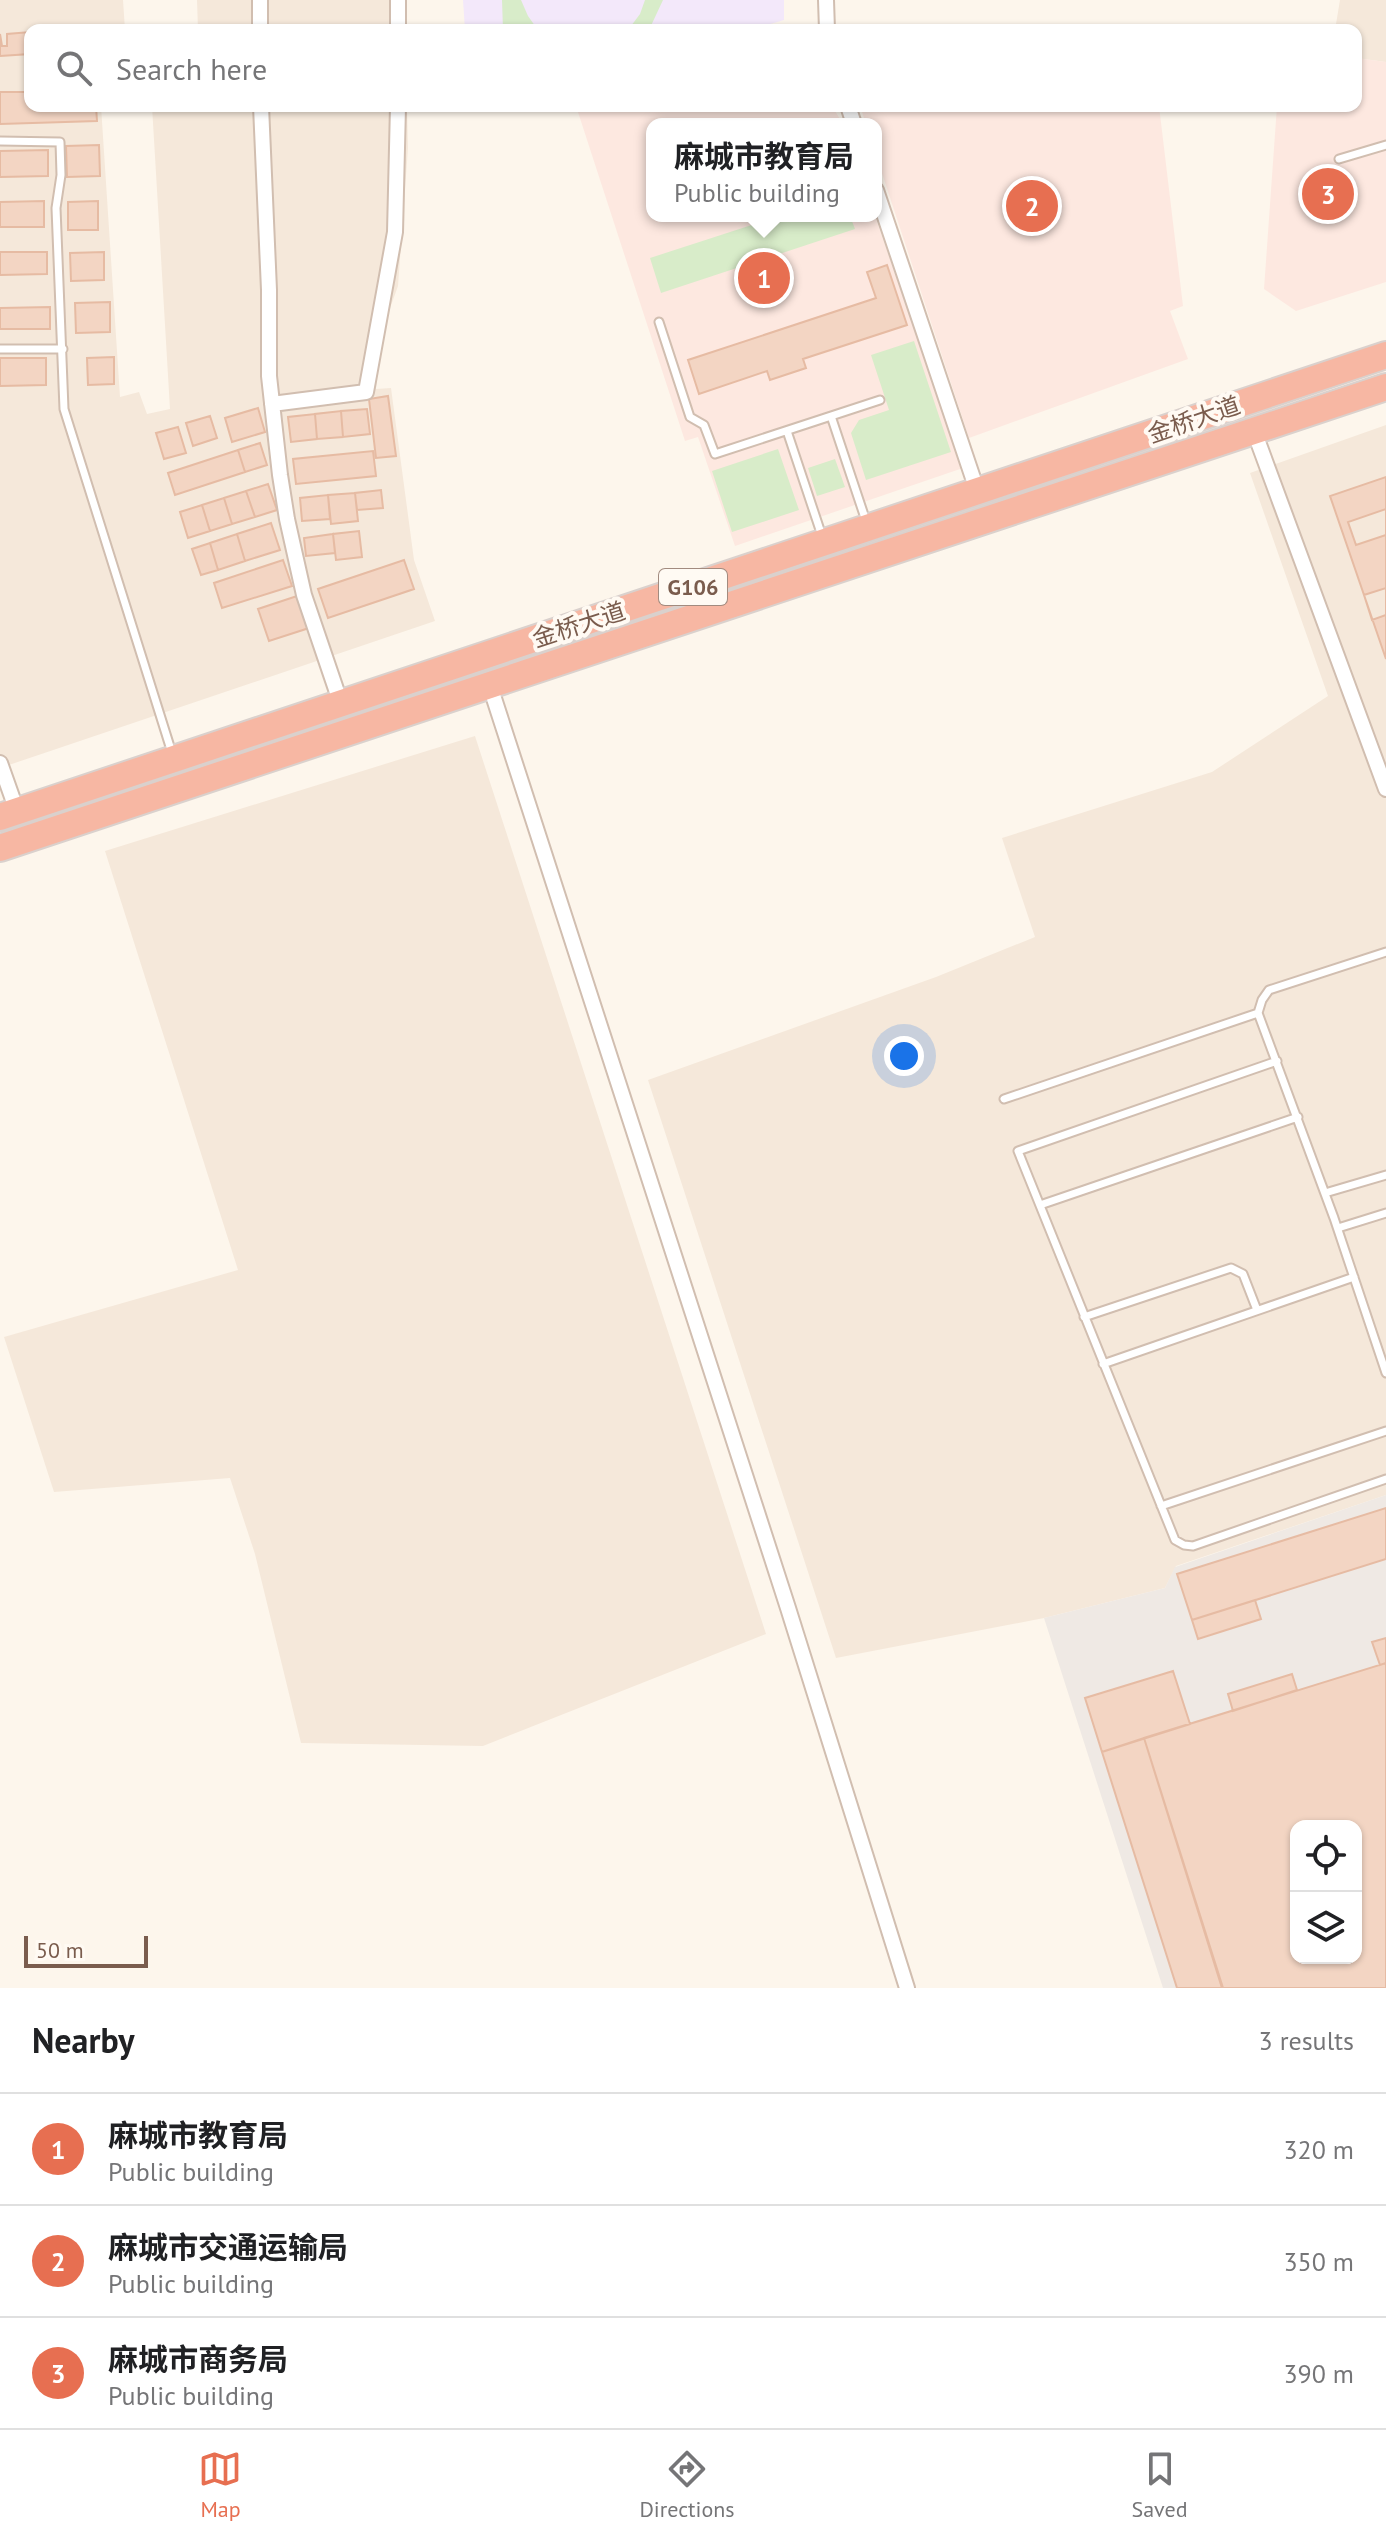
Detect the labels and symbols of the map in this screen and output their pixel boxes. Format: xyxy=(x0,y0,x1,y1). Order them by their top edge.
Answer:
pin: 3 xyxy=(1302,164,1354,224)
pin: 2 xyxy=(1006,176,1058,236)
pin: 1 xyxy=(738,248,790,308)
street label: 金桥大道 xyxy=(1143,389,1244,450)
road number: G106 xyxy=(659,569,727,605)
street label: 金桥大道 xyxy=(528,595,629,654)
your location xyxy=(884,1036,924,1076)
scale bar xyxy=(24,1932,148,1968)

